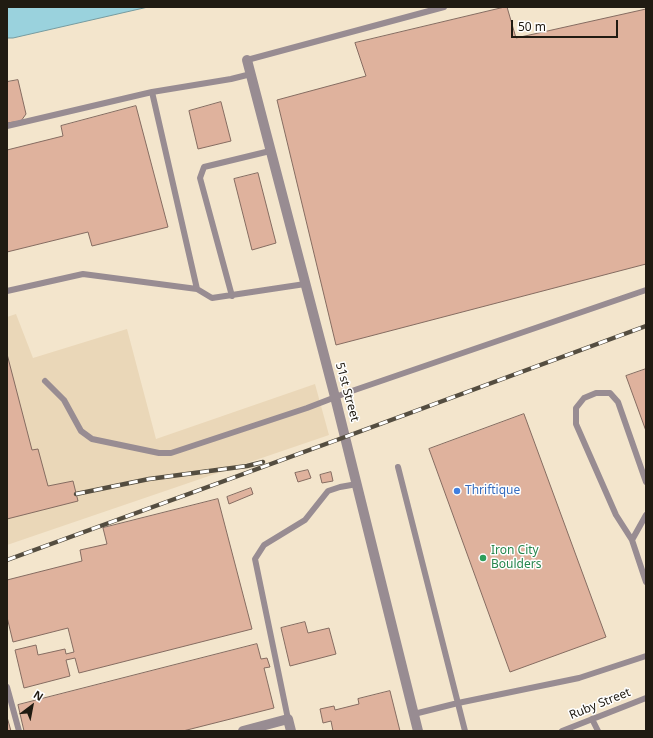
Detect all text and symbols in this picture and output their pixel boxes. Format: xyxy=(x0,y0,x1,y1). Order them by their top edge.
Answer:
scale bar xyxy=(513,12,620,38)
text: 50 m xyxy=(518,18,546,35)
street label: 51st Street xyxy=(332,361,362,423)
place label: Thriftique xyxy=(465,484,520,498)
marker: Thriftique xyxy=(452,486,462,496)
place label: Iron City Boulders xyxy=(491,544,541,572)
marker: Iron City Boulders xyxy=(478,553,488,563)
street label: Ruby Street xyxy=(567,685,633,723)
north arrow xyxy=(12,686,52,726)
text: N xyxy=(31,687,46,704)

